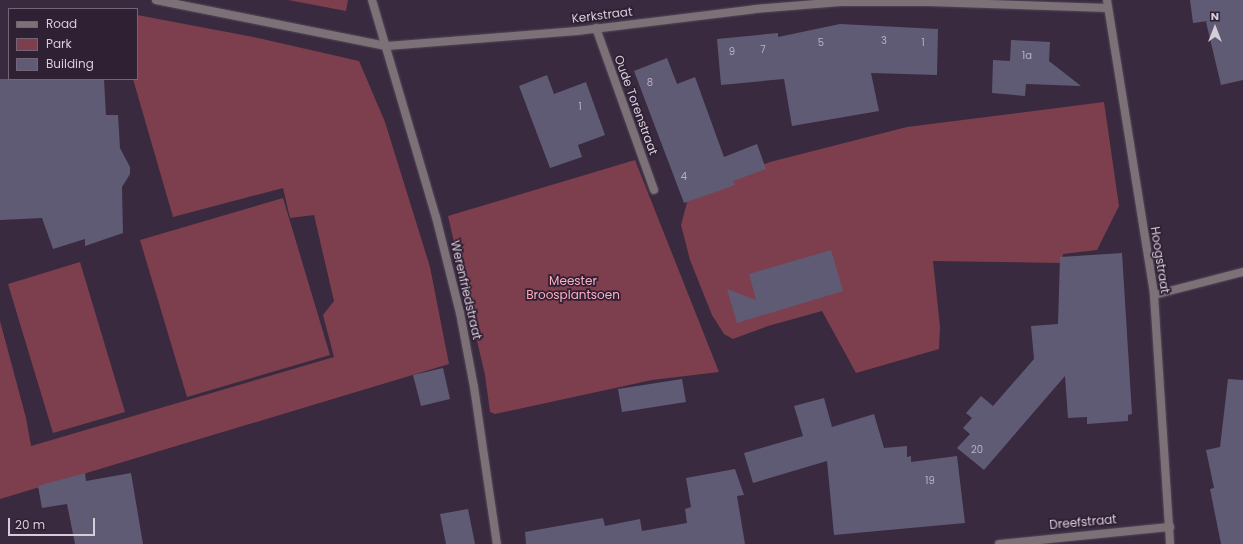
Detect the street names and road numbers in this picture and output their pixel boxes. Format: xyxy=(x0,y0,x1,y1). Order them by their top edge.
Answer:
street label: Kerkstraat xyxy=(571,4,633,26)
street label: Oude Torenstraat xyxy=(611,53,661,157)
street label: Hoogstraat xyxy=(1148,226,1172,294)
street label: Werenfriedstraat xyxy=(448,239,484,341)
street label: Dreefstraat xyxy=(1049,512,1117,532)

